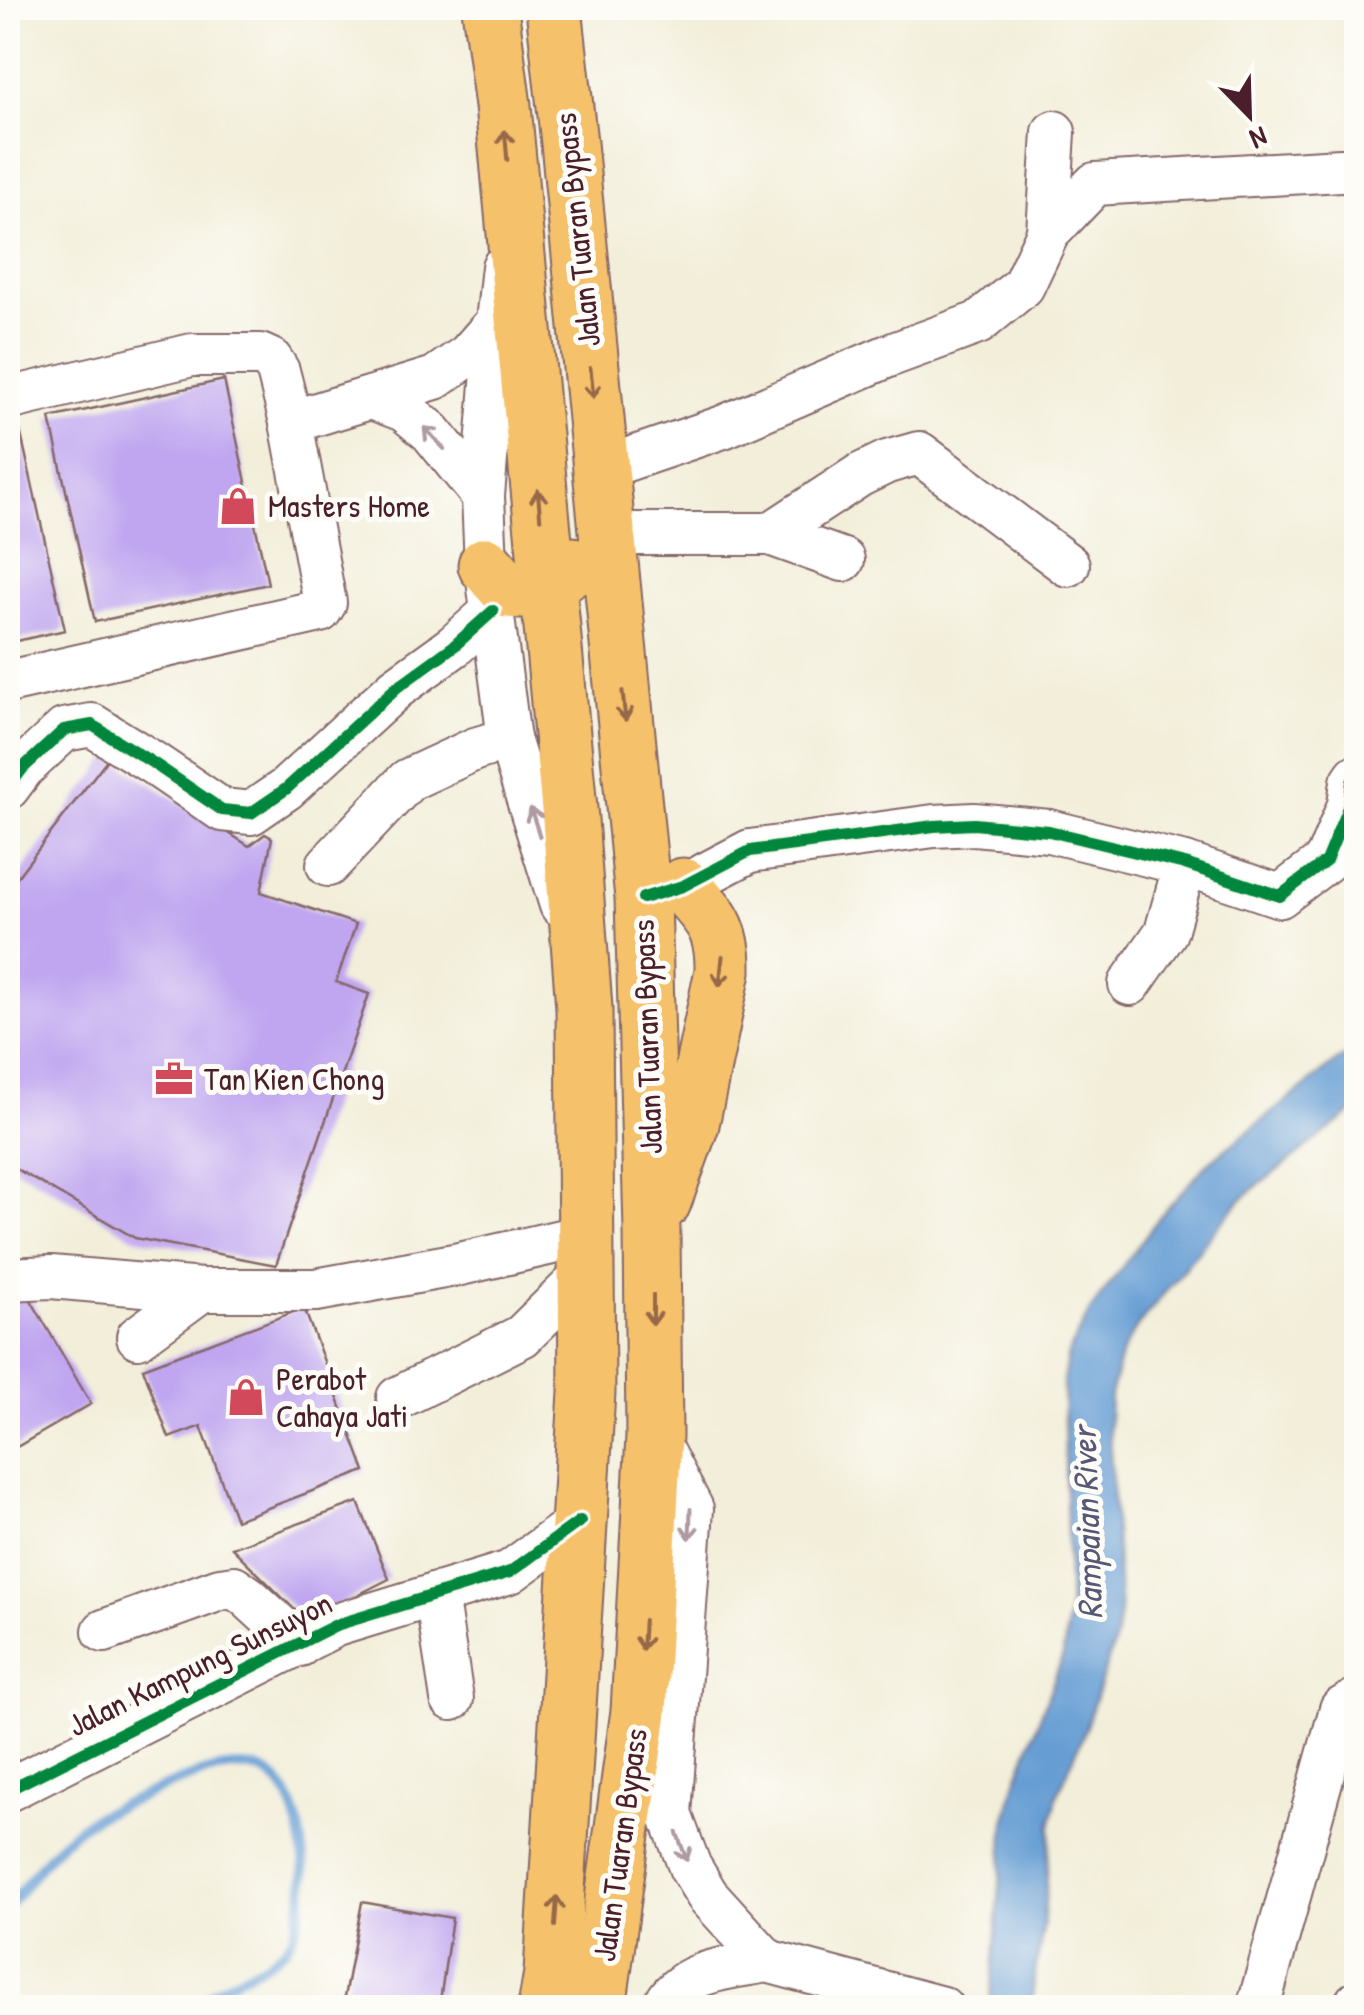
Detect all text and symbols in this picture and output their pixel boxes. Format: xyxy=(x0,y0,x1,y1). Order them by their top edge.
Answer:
north arrow xyxy=(1199,65,1299,165)
street label: Jalan Tuaran Bypass xyxy=(543,111,610,349)
text: N xyxy=(1244,118,1273,158)
one-way arrow xyxy=(497,130,516,162)
one-way arrow xyxy=(583,366,602,399)
one-way arrow xyxy=(423,426,446,451)
place label: Masters Home xyxy=(268,484,430,527)
shop icon: Masters Home xyxy=(217,485,259,527)
one-way arrow xyxy=(529,488,548,520)
one-way arrow xyxy=(615,690,634,722)
one-way arrow xyxy=(525,806,543,838)
street label: Jalan Tuaran Bypass xyxy=(621,919,672,1155)
one-way arrow xyxy=(712,954,731,986)
place label: Tan Kien Chong xyxy=(204,1057,384,1100)
office icon: Tan Kien Chong xyxy=(153,1058,195,1100)
one-way arrow xyxy=(644,1294,662,1326)
place label: Perabot Cahaya Jati xyxy=(276,1357,408,1437)
shop icon: Perabot Cahaya Jati xyxy=(225,1376,267,1418)
water label: Rampaian River xyxy=(1059,1421,1113,1620)
one-way arrow xyxy=(681,1508,700,1540)
street label: Jalan Kampung Sunsuyon xyxy=(61,1581,339,1746)
one-way arrow xyxy=(633,1618,652,1651)
street label: Jalan Tuaran Bypass xyxy=(582,1726,657,1964)
one-way arrow xyxy=(674,1830,692,1861)
one-way arrow xyxy=(547,1895,566,1927)

